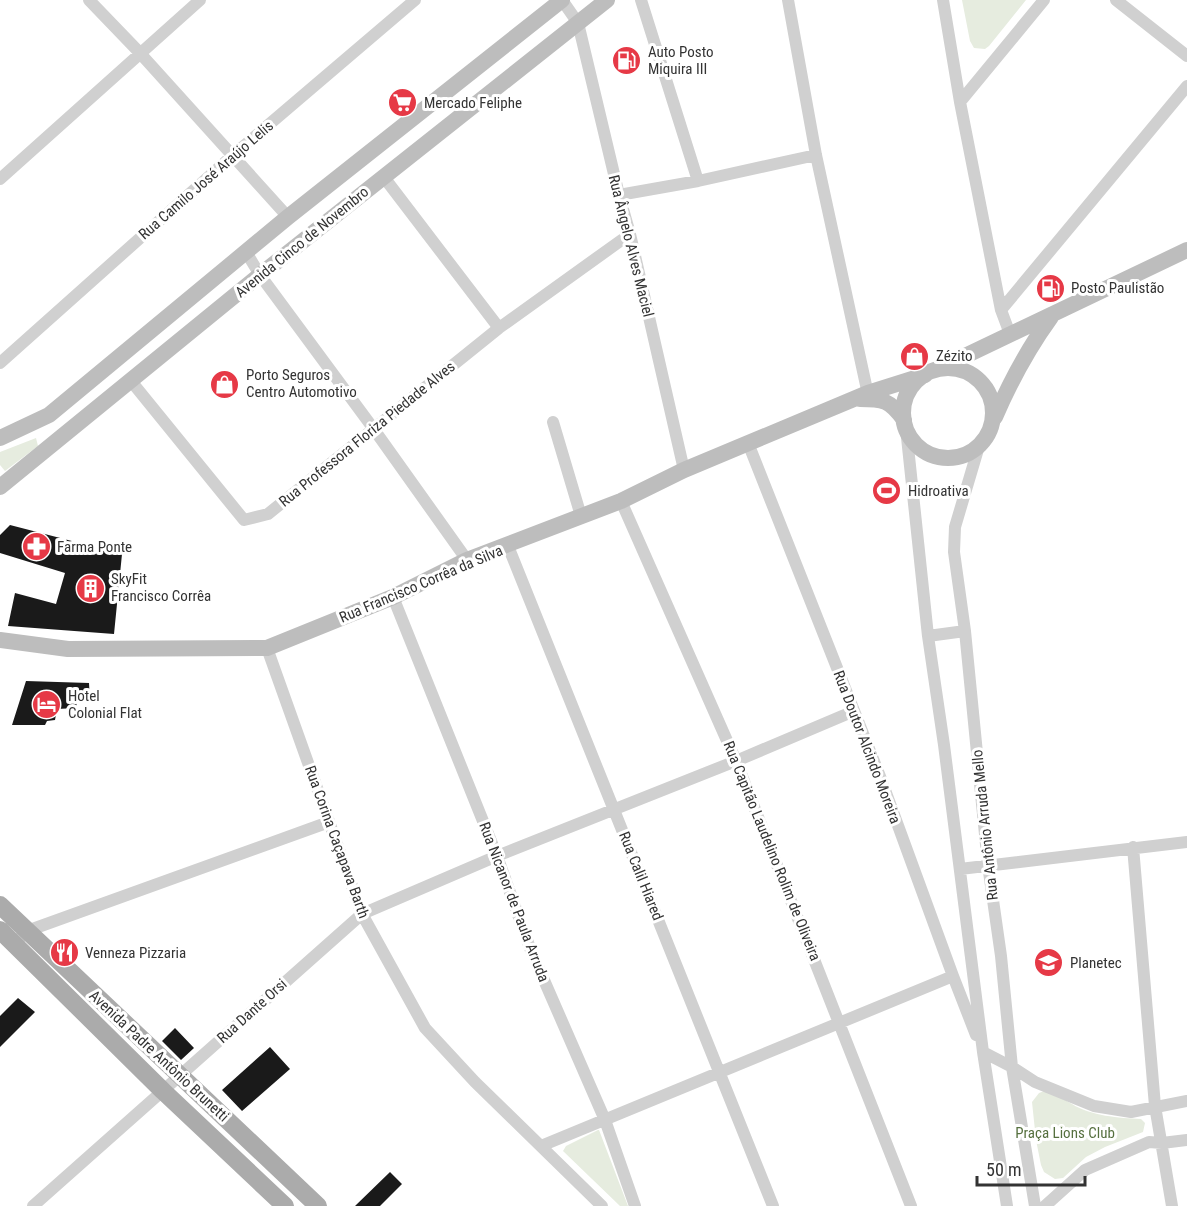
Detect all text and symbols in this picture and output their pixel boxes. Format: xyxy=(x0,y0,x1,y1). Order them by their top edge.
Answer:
place label: Auto Posto Miquira III xyxy=(648,43,714,78)
fuel station icon: Auto Posto Miquira III xyxy=(611,45,643,77)
supermarket icon: Mercado Feliphe xyxy=(387,87,419,119)
place label: Mercado Feliphe xyxy=(424,94,522,112)
street label: Rua Camilo José Araújo Lelis xyxy=(135,117,277,243)
street label: Rua Ângelo Alves Maciel xyxy=(605,173,657,319)
street label: Avenida Cinco de Novembro xyxy=(232,183,372,301)
fuel station icon: Posto Paulistão xyxy=(1034,272,1066,304)
place label: Posto Paulistão xyxy=(1071,279,1164,297)
shop icon: Zézito xyxy=(899,340,931,372)
place label: Zézito xyxy=(936,347,973,365)
street label: Rua Professora Floriza Piedade Alves xyxy=(276,357,459,510)
place label: Porto Seguros Centro Automotivo xyxy=(246,366,357,401)
shop icon: Porto Seguros Centro Automotivo xyxy=(209,368,241,400)
sports icon: Hidroativa xyxy=(871,475,903,507)
place label: Hidroativa xyxy=(908,482,969,500)
pharmacy icon: Farma Ponte xyxy=(20,531,52,563)
place label: Farma Ponte xyxy=(57,538,132,556)
street label: Rua Francisco Corrêa da Silva xyxy=(337,541,505,627)
place label: SkyFit Francisco Corrêa xyxy=(111,570,211,605)
building icon: SkyFit Francisco Corrêa xyxy=(74,572,106,604)
street label: Rua Doutor Alcindo Moreira xyxy=(829,668,905,826)
place label: Hotel Colonial Flat xyxy=(68,687,142,722)
hotel icon: Hotel Colonial Flat xyxy=(31,689,63,721)
street label: Rua Capitão Laudelino Rolim de Oliveira xyxy=(720,739,824,963)
street label: Rua Antônio Arruda Mello xyxy=(968,749,1002,901)
street label: Rua Corina Caçapava Barth xyxy=(301,763,373,921)
street label: Rua Nicanor de Paula Arruda xyxy=(475,820,553,984)
street label: Rua Calil Hiared xyxy=(615,829,667,923)
restaurant icon: Venneza Pizzaria xyxy=(48,937,80,969)
place label: Venneza Pizzaria xyxy=(85,944,186,962)
school or university icon: Planetec xyxy=(1033,947,1065,979)
place label: Planetec xyxy=(1070,954,1122,972)
street label: Rua Dante Orsi xyxy=(213,975,291,1047)
street label: Avenida Padre Antônio Brunetti xyxy=(85,987,233,1125)
park label: Praça Lions Club xyxy=(1015,1124,1115,1142)
scale bar xyxy=(977,1149,1085,1187)
text: 50 m xyxy=(986,1159,1021,1180)

